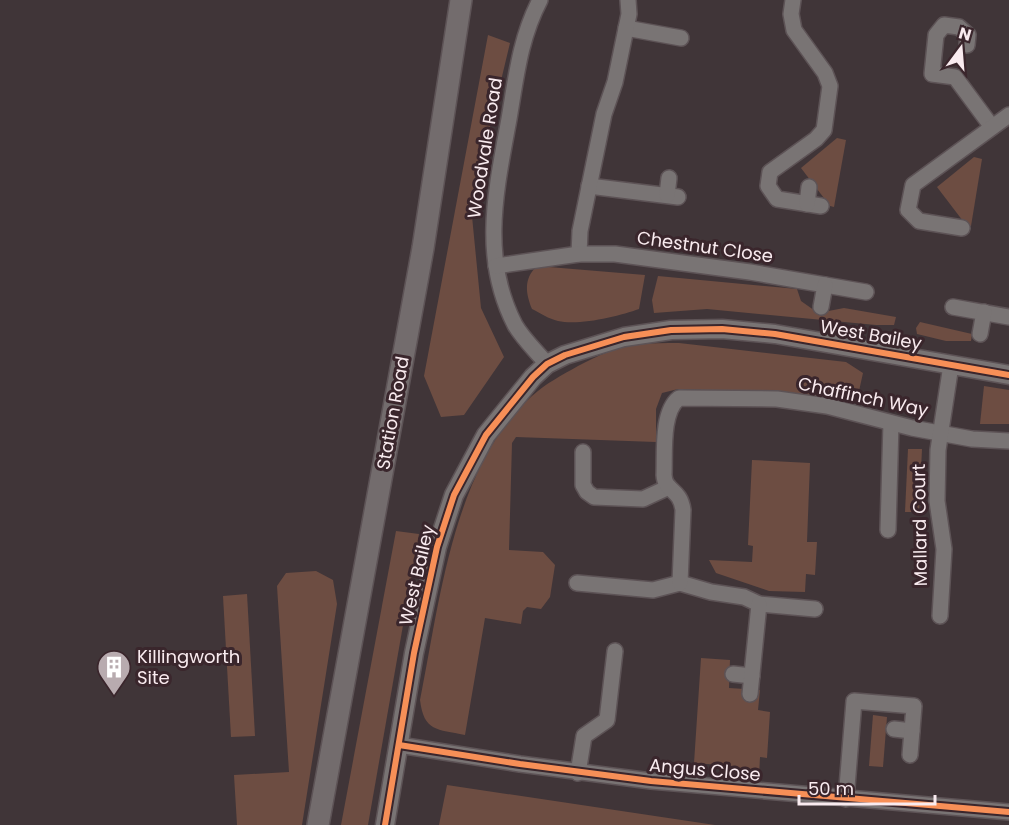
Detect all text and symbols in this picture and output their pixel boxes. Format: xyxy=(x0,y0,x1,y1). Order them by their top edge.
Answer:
north arrow xyxy=(931,18,991,78)
text: N xyxy=(956,21,974,47)
street label: Woodvale Road xyxy=(461,76,508,220)
street label: Chestnut Close xyxy=(635,225,775,268)
street label: West Bailey xyxy=(818,313,924,356)
street label: Station Road xyxy=(370,354,415,472)
street label: Chaffinch Way xyxy=(796,371,931,423)
street label: Mallard Court xyxy=(906,464,933,587)
street label: West Bailey xyxy=(393,522,440,628)
place label: Killingworth Site xyxy=(137,644,240,690)
building icon: Killingworth Site xyxy=(96,649,132,696)
street label: Angus Close xyxy=(648,752,762,787)
scale bar xyxy=(799,768,936,806)
text: 50 m xyxy=(808,776,854,801)

